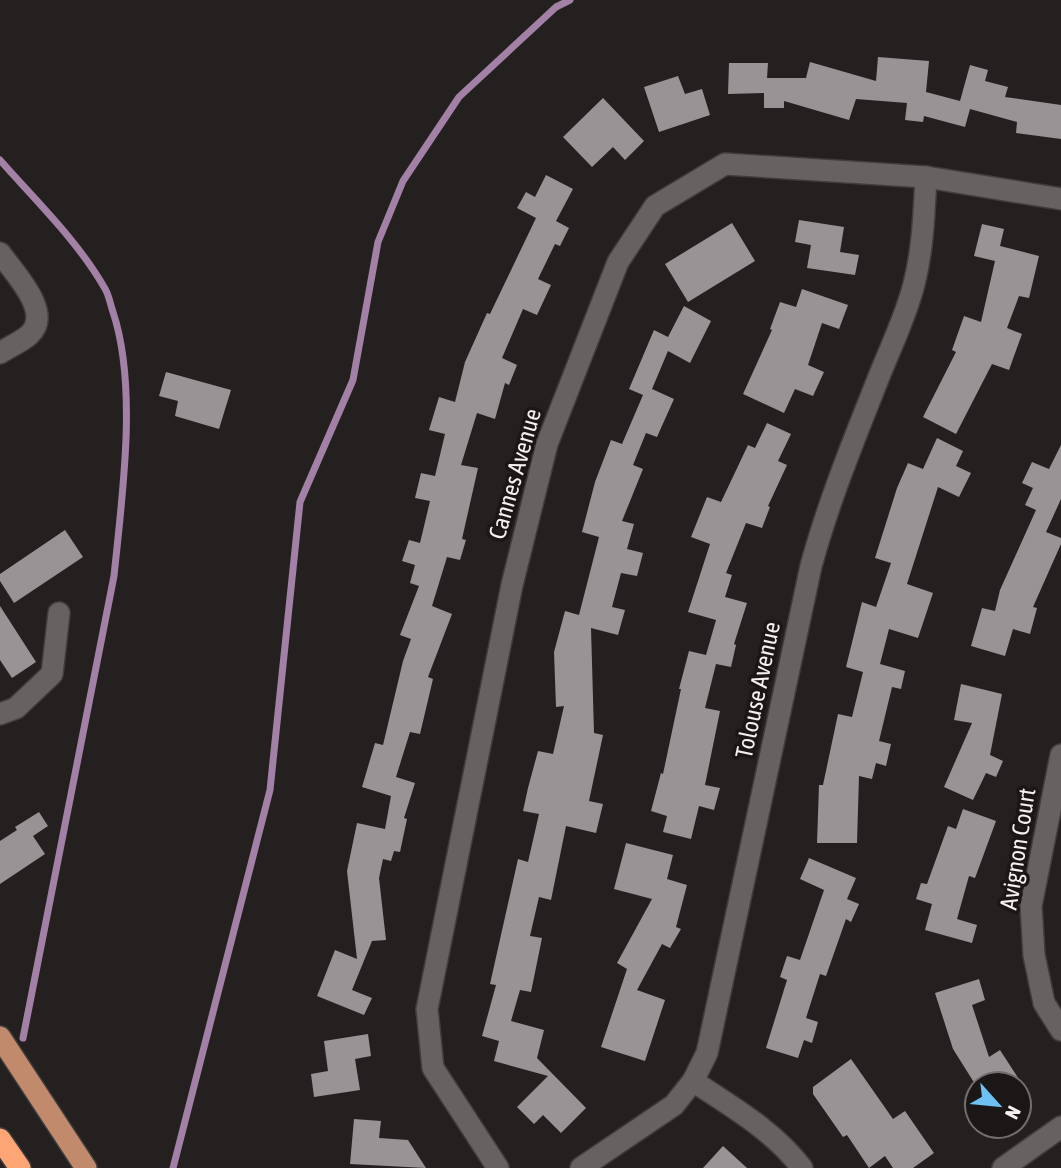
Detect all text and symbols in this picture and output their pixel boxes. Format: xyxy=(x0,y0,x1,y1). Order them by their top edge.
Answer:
street label: Cannes Avenue xyxy=(483,406,546,542)
street label: Tolouse Avenue xyxy=(730,619,785,760)
street label: Avignon Court xyxy=(995,786,1040,912)
north arrow xyxy=(963,1070,1033,1140)
text: N xyxy=(1001,1103,1025,1123)

